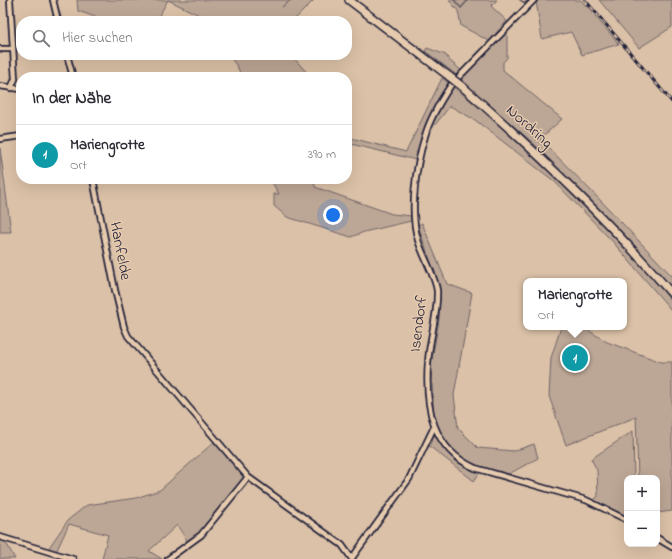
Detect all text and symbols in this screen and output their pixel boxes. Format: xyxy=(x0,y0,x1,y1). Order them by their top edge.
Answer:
search box xyxy=(16,16,352,60)
icon: search xyxy=(30,27,52,49)
text: Hier suchen xyxy=(62,27,133,49)
text: In der Nähe xyxy=(32,86,111,111)
street label: Nordring xyxy=(500,99,558,155)
text: Mariengrotte xyxy=(70,134,145,156)
text: 1 xyxy=(43,145,47,164)
text: 390 m xyxy=(308,145,336,164)
text: Ort xyxy=(70,156,87,175)
your location xyxy=(323,205,343,225)
street label: Hanfelde xyxy=(103,220,138,283)
popup xyxy=(523,278,627,330)
text: Mariengrotte xyxy=(538,284,612,306)
street label: Isendorf xyxy=(404,294,434,354)
text: Ort xyxy=(538,306,555,325)
pin: 1 xyxy=(562,343,588,373)
map controls xyxy=(624,475,660,547)
button: + xyxy=(624,475,660,511)
button: − xyxy=(624,511,660,547)

